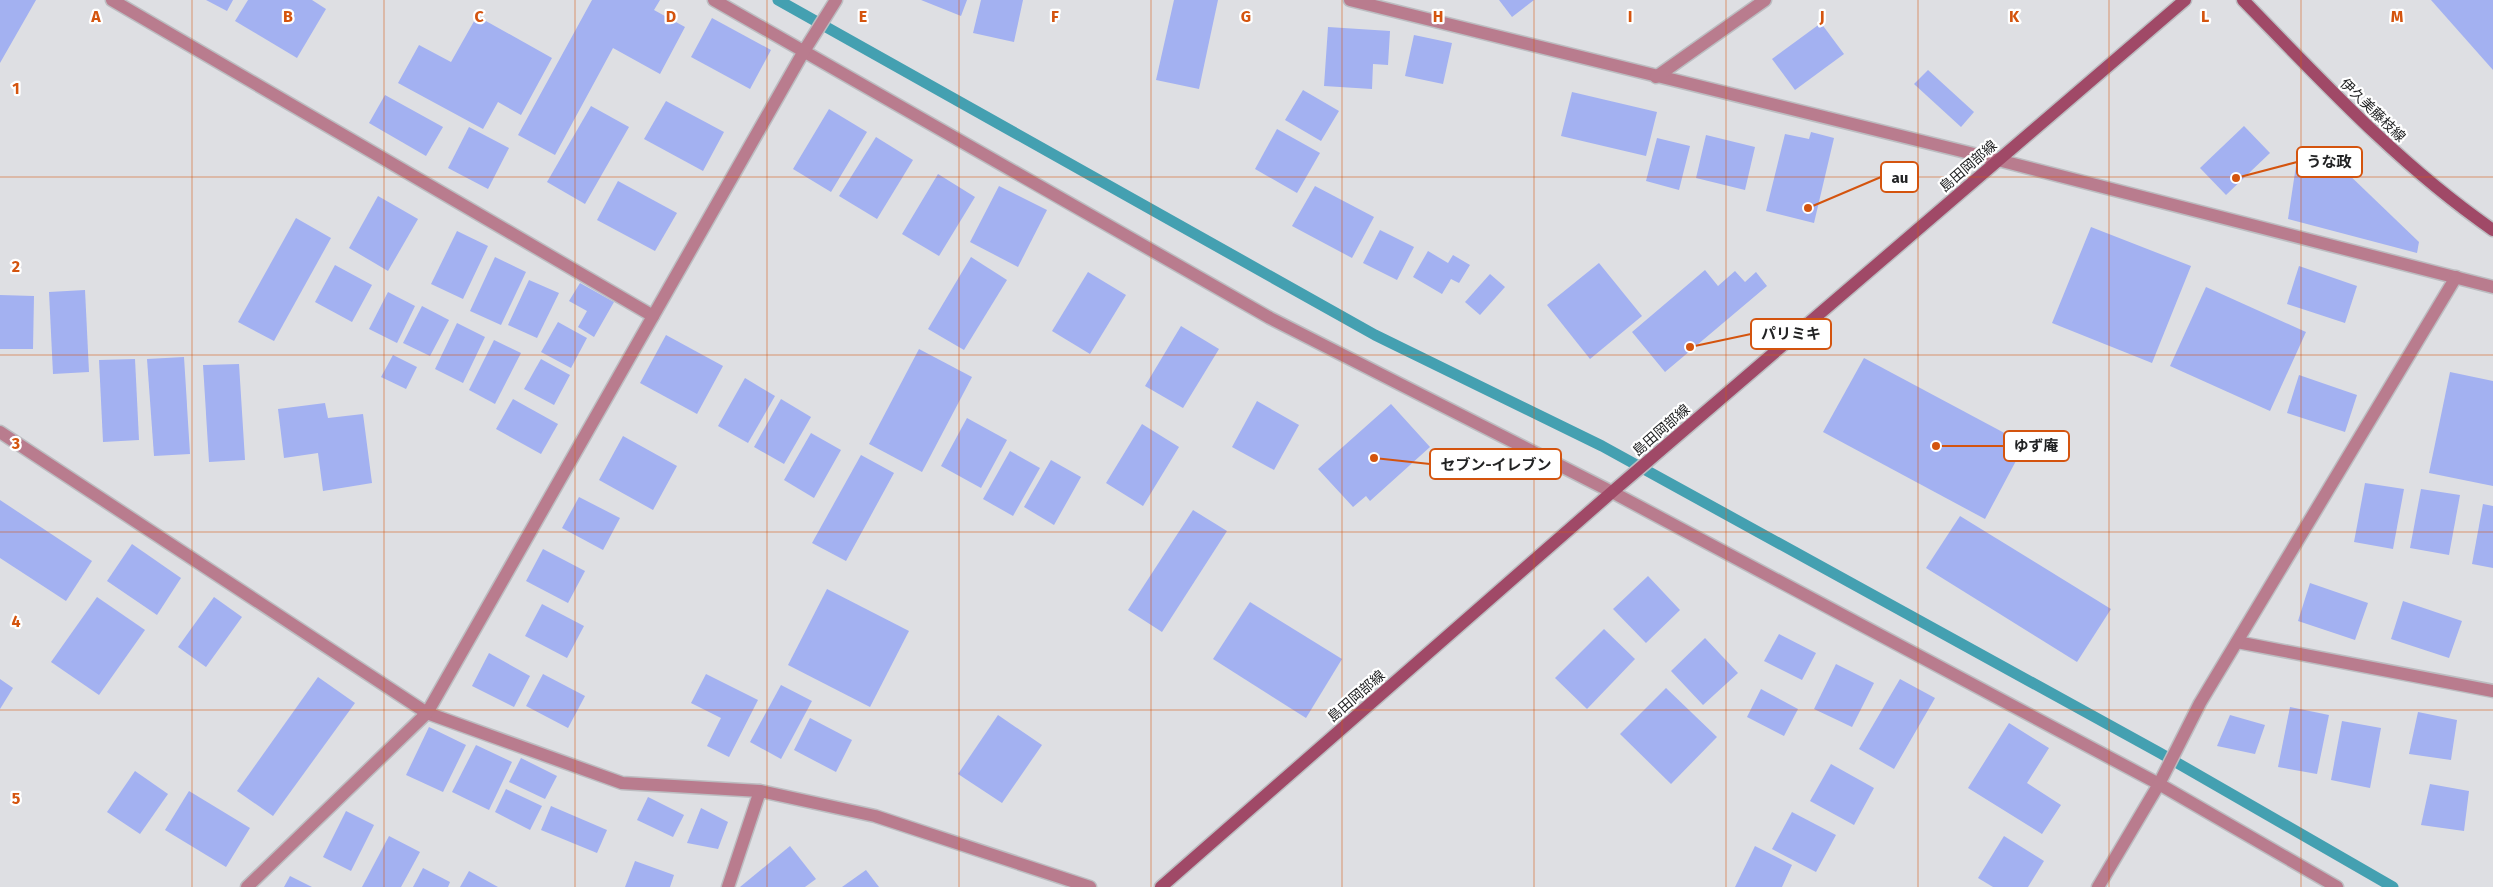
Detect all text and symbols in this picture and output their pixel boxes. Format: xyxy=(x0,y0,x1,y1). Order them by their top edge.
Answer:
text: A xyxy=(90,7,101,26)
text: B xyxy=(283,7,293,26)
text: C xyxy=(474,7,484,26)
text: D xyxy=(666,7,676,26)
text: E xyxy=(859,7,867,26)
text: F xyxy=(1051,7,1059,26)
text: G xyxy=(1241,7,1251,26)
text: H xyxy=(1433,7,1443,26)
text: I xyxy=(1628,7,1632,26)
text: J xyxy=(1818,7,1825,26)
text: K xyxy=(2009,7,2020,26)
text: L xyxy=(2201,7,2209,26)
text: M xyxy=(2391,7,2404,26)
street label: 伊久美藤枝線 xyxy=(2337,75,2409,146)
text: 1 xyxy=(12,79,20,98)
street label: 島田岡部線 xyxy=(1936,137,2000,196)
callout: うな政 xyxy=(2297,147,2362,177)
text: うな政 xyxy=(2306,153,2352,171)
callout: au xyxy=(1881,162,1918,192)
text: au xyxy=(1892,169,1908,187)
text: 2 xyxy=(12,257,20,276)
callout: パリミキ xyxy=(1751,319,1831,349)
text: パリミキ xyxy=(1761,325,1821,343)
street label: 島田岡部線 xyxy=(1629,401,1693,460)
callout: ゆず庵 xyxy=(2004,431,2069,461)
text: 3 xyxy=(11,434,20,453)
text: ゆず庵 xyxy=(2013,437,2059,455)
callout: セブン-イレブン xyxy=(1430,449,1561,479)
text: セブン-イレブン xyxy=(1440,456,1552,474)
text: 4 xyxy=(11,612,21,631)
street label: 島田岡部線 xyxy=(1324,667,1388,726)
text: 5 xyxy=(12,789,21,808)

